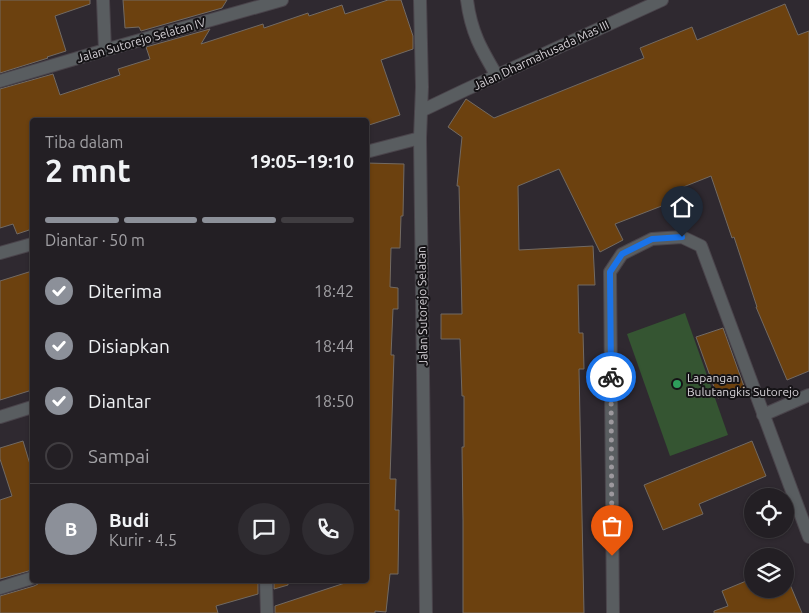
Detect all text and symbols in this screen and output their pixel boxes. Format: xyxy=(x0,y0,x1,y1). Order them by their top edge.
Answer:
street label: Jalan Sutorejo Selatan IV xyxy=(75,15,207,65)
street label: Jalan Dharmahusada Mas III xyxy=(471,18,611,92)
text: Tiba dalam xyxy=(45,133,123,151)
text: 19:05–19:10 xyxy=(249,150,354,172)
text: 2 mnt xyxy=(45,152,131,188)
pin xyxy=(661,186,703,237)
icon: home xyxy=(668,193,696,221)
text: Diantar · 50 m xyxy=(45,231,145,249)
street label: Jalan Sutorejo Selatan xyxy=(414,246,430,366)
icon: check xyxy=(45,277,73,305)
text: Diterima xyxy=(88,280,162,302)
text: 18:42 xyxy=(314,282,354,300)
icon: check xyxy=(45,332,73,360)
text: Disiapkan xyxy=(88,335,170,357)
text: 18:44 xyxy=(314,337,354,355)
courier xyxy=(586,352,636,402)
icon: bike xyxy=(597,363,625,391)
place label: Lapangan Bulutangkis Sutorejo xyxy=(687,371,799,398)
marker: Lapangan Bulutangkis Sutorejo xyxy=(671,378,683,390)
icon: check xyxy=(45,387,73,415)
text: Diantar xyxy=(88,390,151,412)
text: 18:50 xyxy=(314,392,354,410)
text: Sampai xyxy=(88,445,150,467)
map controls xyxy=(744,488,794,598)
button: locate xyxy=(744,488,794,538)
button: chat xyxy=(238,503,290,555)
button: phone xyxy=(302,503,354,555)
pin xyxy=(591,505,633,556)
text: Budi xyxy=(109,509,149,531)
icon: bag xyxy=(598,512,626,540)
text: B xyxy=(65,518,77,540)
text: Kurir · 4.5 xyxy=(109,531,177,549)
button: layers xyxy=(744,548,794,598)

